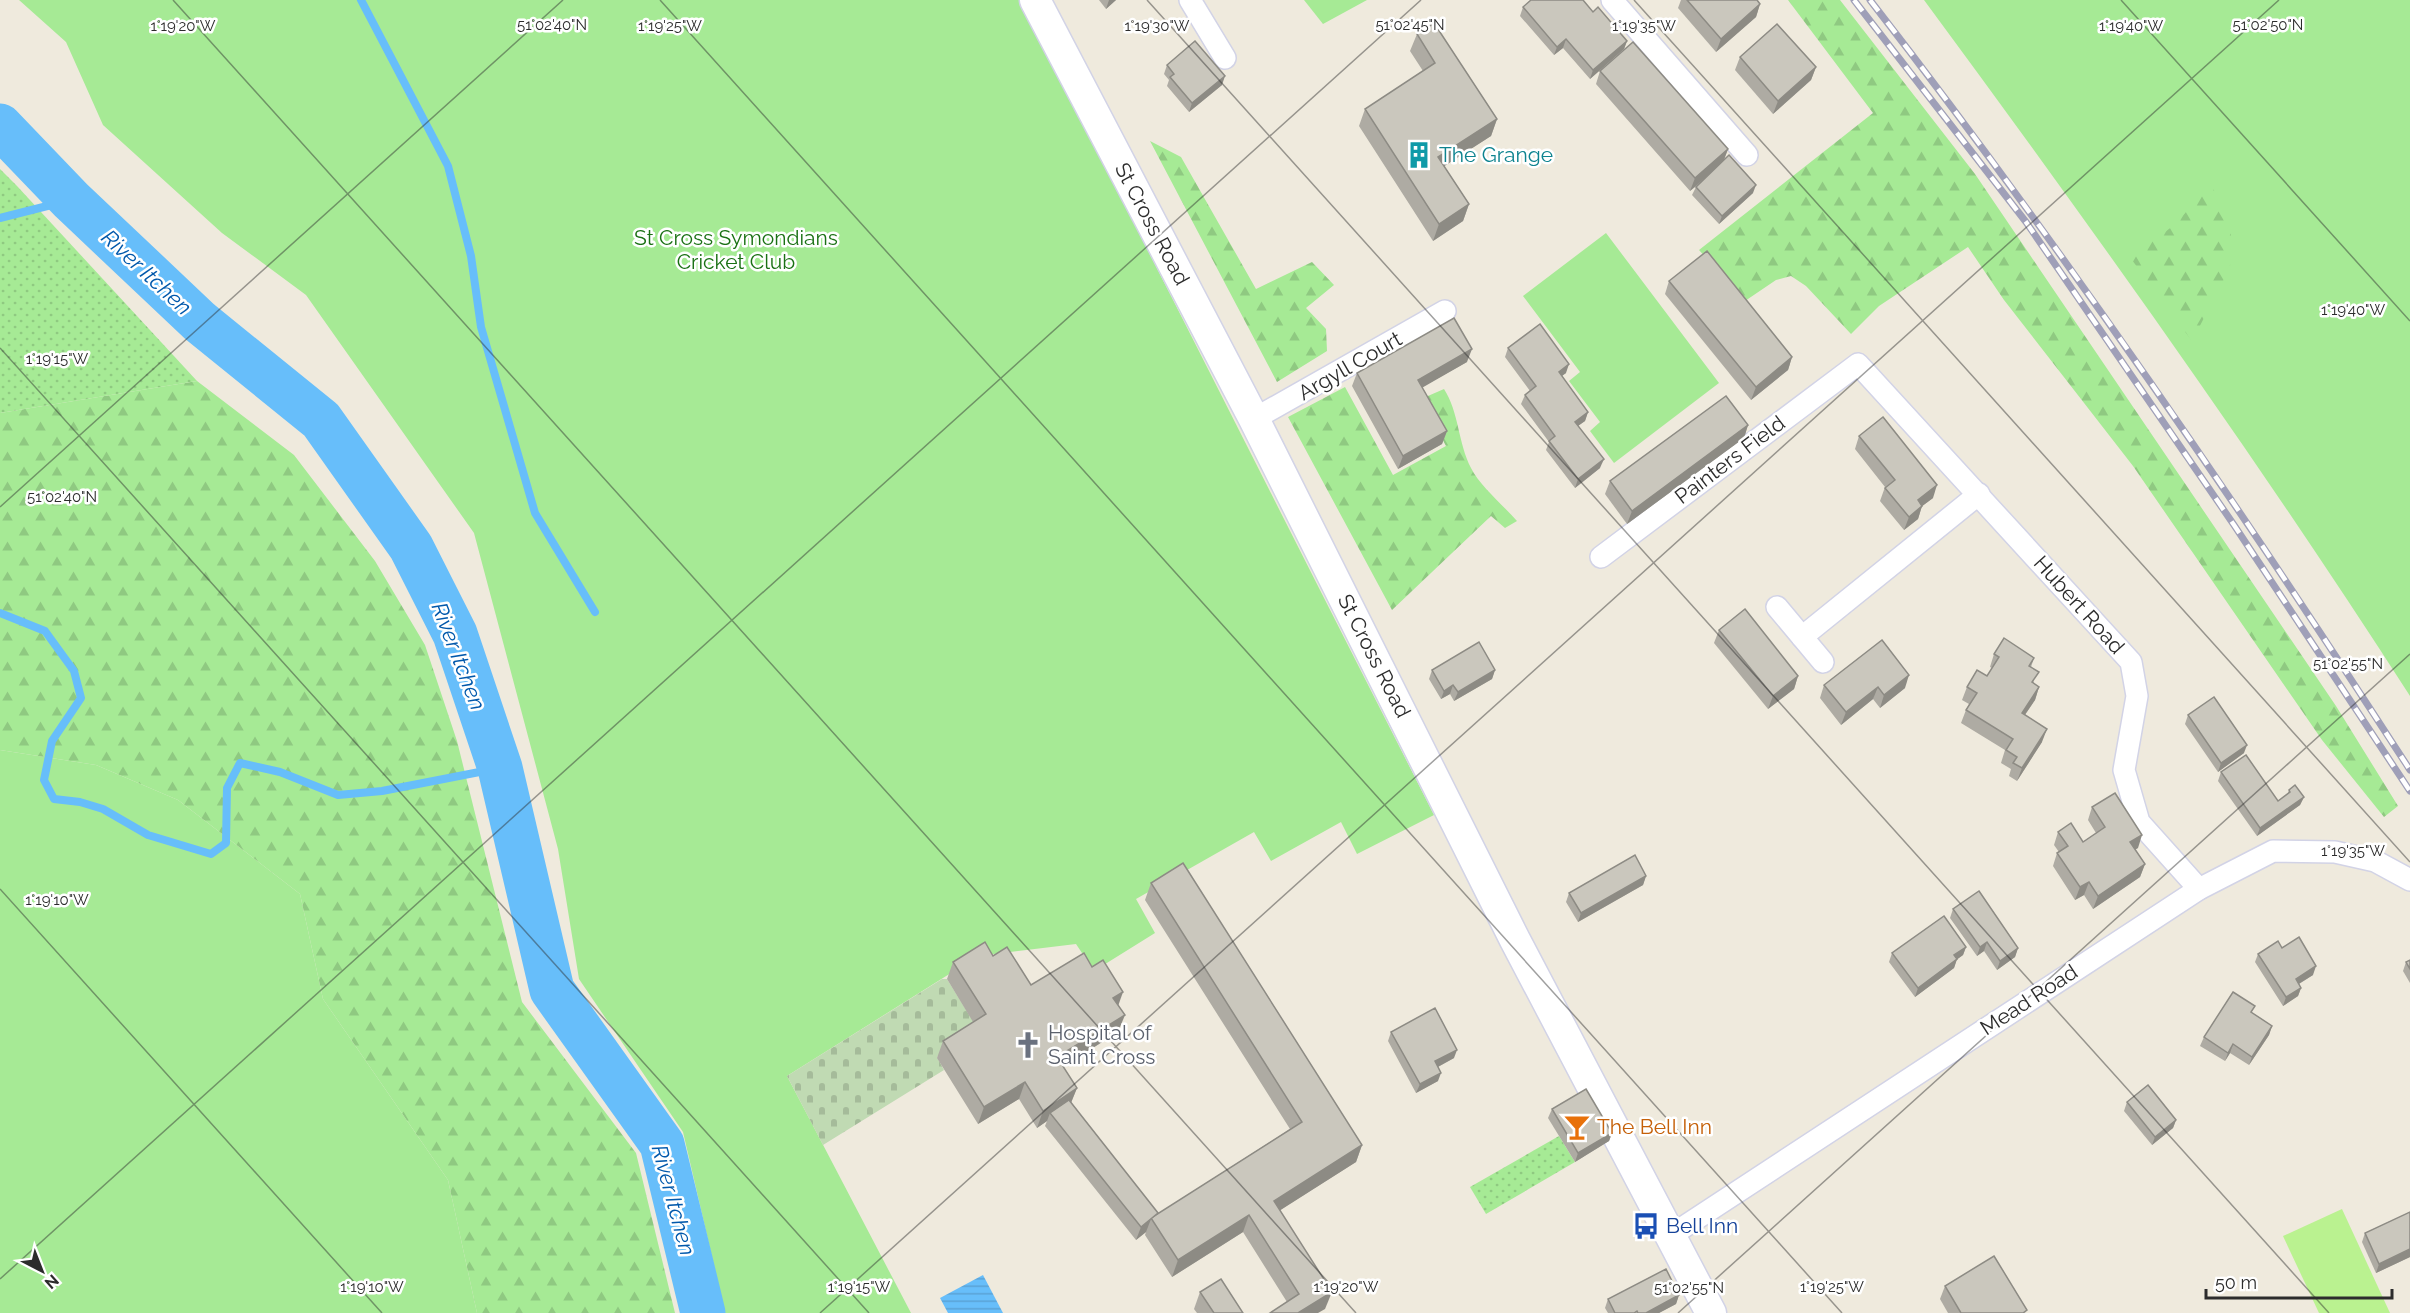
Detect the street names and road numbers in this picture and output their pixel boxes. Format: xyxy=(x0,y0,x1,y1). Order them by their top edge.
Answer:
street label: St Cross Road xyxy=(1110,158,1195,289)
street label: Argyll Court xyxy=(1293,326,1406,405)
street label: Painters Field xyxy=(1670,410,1790,509)
street label: Hubert Road xyxy=(2029,550,2130,659)
street label: St Cross Road xyxy=(1333,590,1416,722)
street label: Mead Road xyxy=(1975,959,2082,1040)

